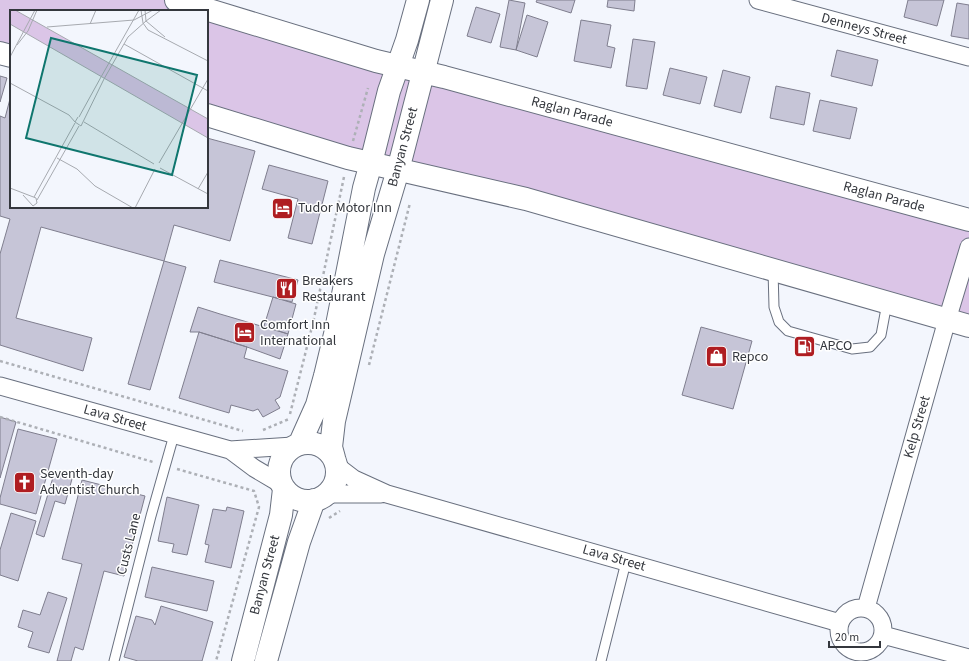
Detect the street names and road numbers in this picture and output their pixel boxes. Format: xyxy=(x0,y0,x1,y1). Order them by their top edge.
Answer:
street label: Denneys Street xyxy=(819,8,909,50)
street label: Raglan Parade xyxy=(529,91,615,133)
street label: Banyan Street xyxy=(383,105,423,189)
street label: Raglan Parade xyxy=(841,176,927,218)
street label: Kelp Street xyxy=(899,393,936,461)
street label: Lava Street xyxy=(81,399,149,437)
street label: Custs Lane xyxy=(112,511,146,577)
street label: Banyan Street xyxy=(245,533,285,617)
street label: Lava Street xyxy=(580,539,648,577)

